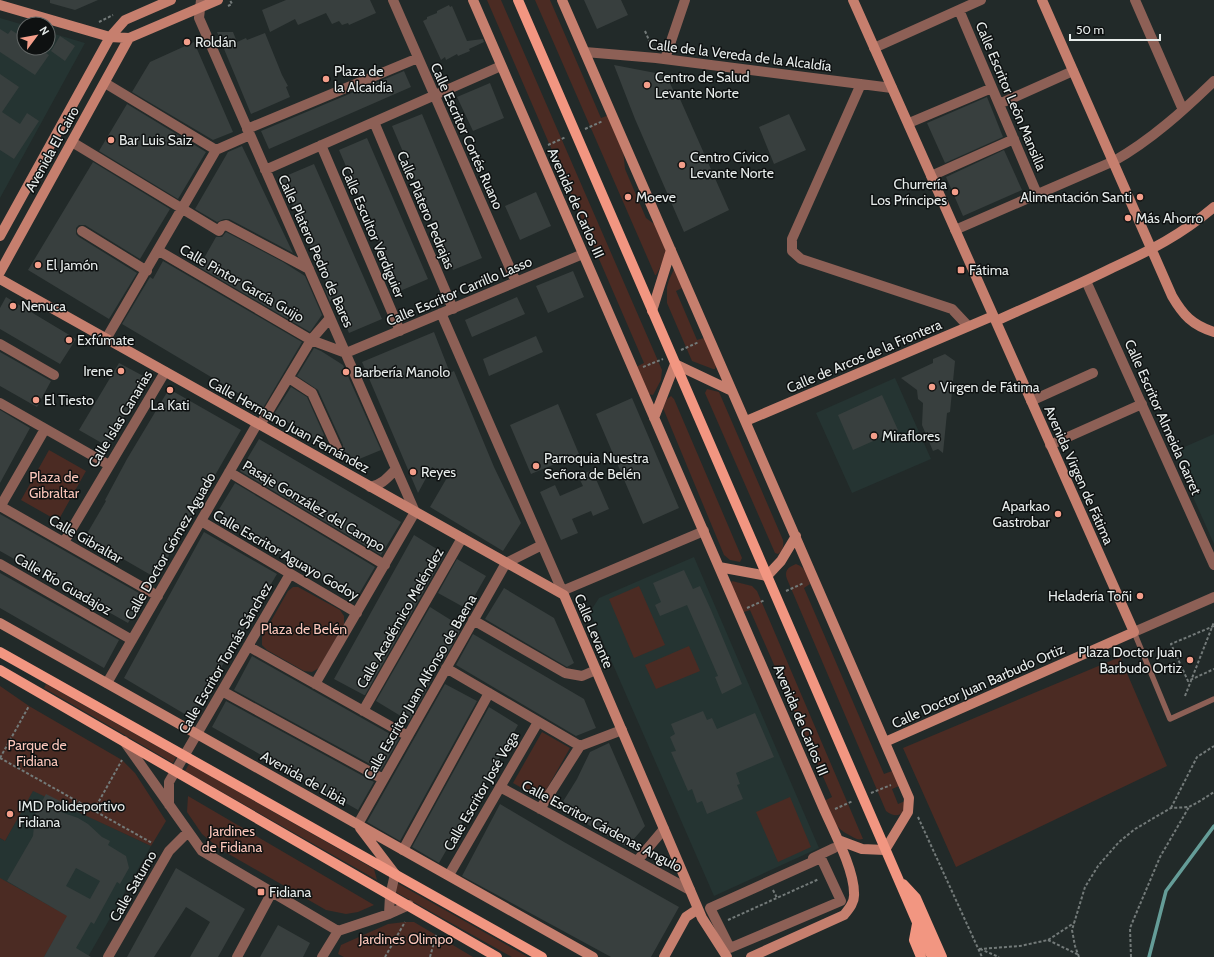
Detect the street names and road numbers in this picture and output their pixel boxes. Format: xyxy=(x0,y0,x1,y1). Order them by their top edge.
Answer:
street label: Calle Escritor León Mansilla xyxy=(971,19,1051,173)
street label: Calle de la Vereda de la Alcaldía xyxy=(648,35,833,75)
street label: Calle Escritor Cortés Ruano xyxy=(427,60,508,212)
street label: Avenida El Cairo xyxy=(21,103,83,195)
street label: Avenida de Carlos III xyxy=(544,145,608,261)
street label: Calle Platero Pedrajas xyxy=(393,148,459,272)
street label: Calle Escultor Verdiguier xyxy=(337,163,409,301)
street label: Calle Platero Pedro de Bares xyxy=(274,172,358,330)
street label: Calle Pintor García Guijo xyxy=(177,240,308,326)
street label: Calle Escritor Carrillo Lasso xyxy=(383,252,535,330)
street label: Calle de Arcos de la Frontera xyxy=(784,315,944,397)
street label: Calle Escritor Almeida Garret xyxy=(1121,337,1205,498)
street label: Calle Islas Canarias xyxy=(84,367,156,471)
street label: Calle Hermano Juan Fernández xyxy=(205,373,373,477)
street label: Avenida Virgen de Fátima xyxy=(1040,403,1118,547)
street label: Pasaje González del Campo xyxy=(239,456,389,556)
street label: Calle Doctor Gómez Aguado xyxy=(120,469,220,623)
street label: Calle Escritor Aguayo Godoy xyxy=(210,506,362,604)
street label: Calle Gibraltar xyxy=(46,511,127,568)
street label: Calle Académico Meléndez xyxy=(352,544,448,691)
street label: Calle Río Guadajoz xyxy=(11,549,115,619)
street label: Calle Escritor Tomás Sánchez xyxy=(174,579,276,737)
street label: Calle Escritor Juan Alfonso de Baena xyxy=(359,591,481,783)
street label: Calle Levante xyxy=(570,591,618,671)
street label: Calle Doctor Juan Barbudo Ortiz xyxy=(889,640,1068,732)
street label: Avenida de Carlos III xyxy=(769,662,833,778)
street label: Calle Escritor José Vega xyxy=(439,728,523,854)
street label: Avenida de Libia xyxy=(258,747,351,809)
street label: Calle Escritor Cárdenas Angulo xyxy=(519,776,686,876)
street label: Calle Saturno xyxy=(105,847,161,925)

